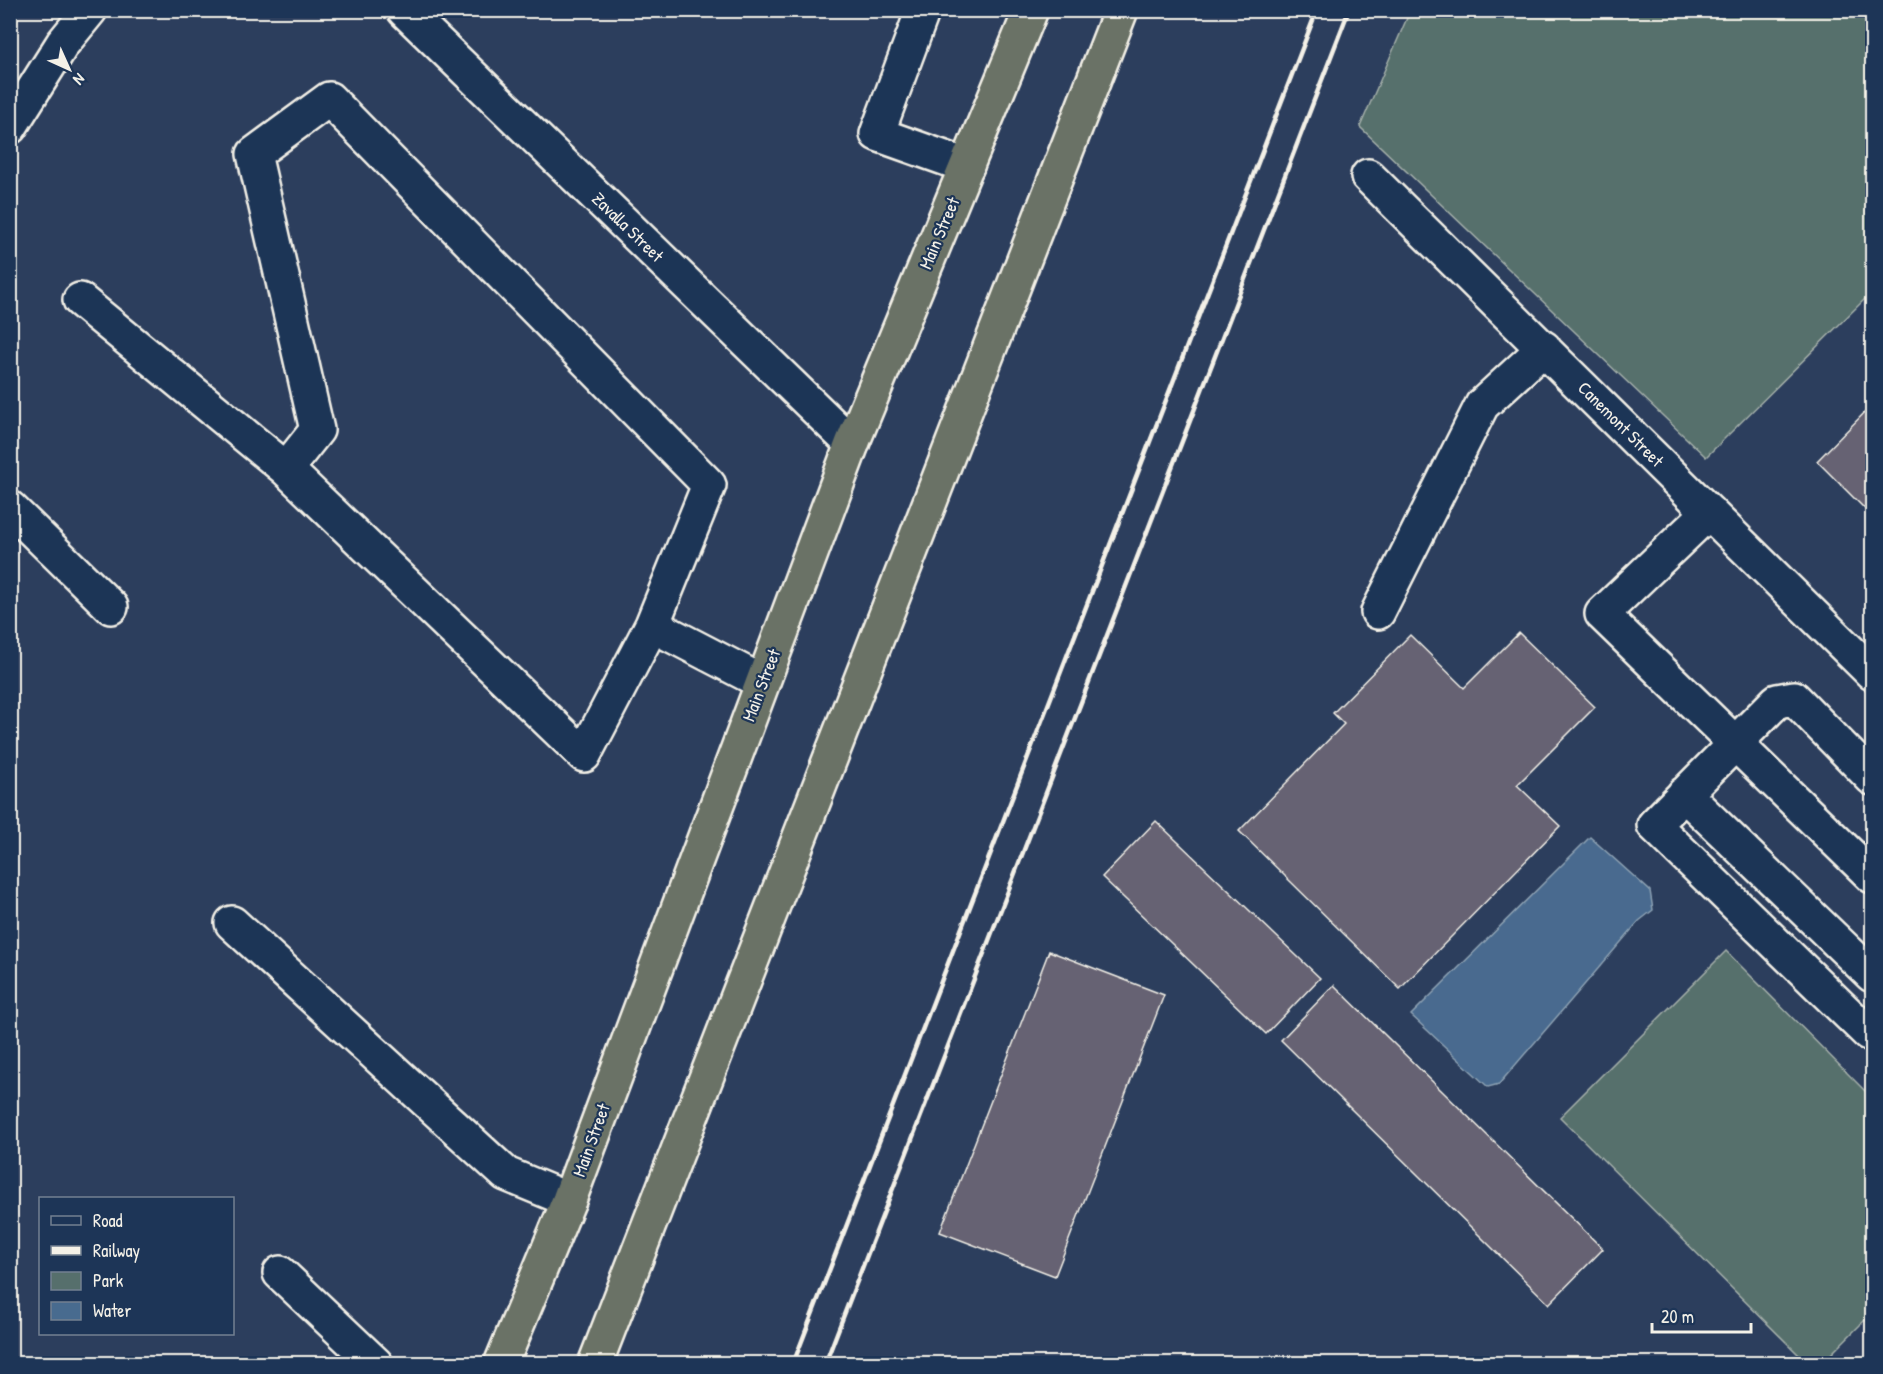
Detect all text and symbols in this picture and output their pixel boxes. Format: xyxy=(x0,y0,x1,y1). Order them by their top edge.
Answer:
north arrow xyxy=(39,39,99,99)
text: N xyxy=(68,69,90,91)
street label: Zavalla Street xyxy=(586,186,670,268)
street label: Main Street xyxy=(913,192,966,273)
street label: Canemont Street xyxy=(1573,376,1670,473)
street label: Main Street xyxy=(736,644,787,725)
street label: Main Street xyxy=(566,1099,616,1180)
legend xyxy=(39,1197,234,1335)
text: Road xyxy=(93,1208,123,1233)
text: Railway xyxy=(93,1238,140,1263)
text: Park xyxy=(93,1268,124,1293)
scale bar xyxy=(1652,1296,1751,1334)
text: Water xyxy=(93,1298,131,1323)
text: 20 m xyxy=(1661,1304,1694,1329)

